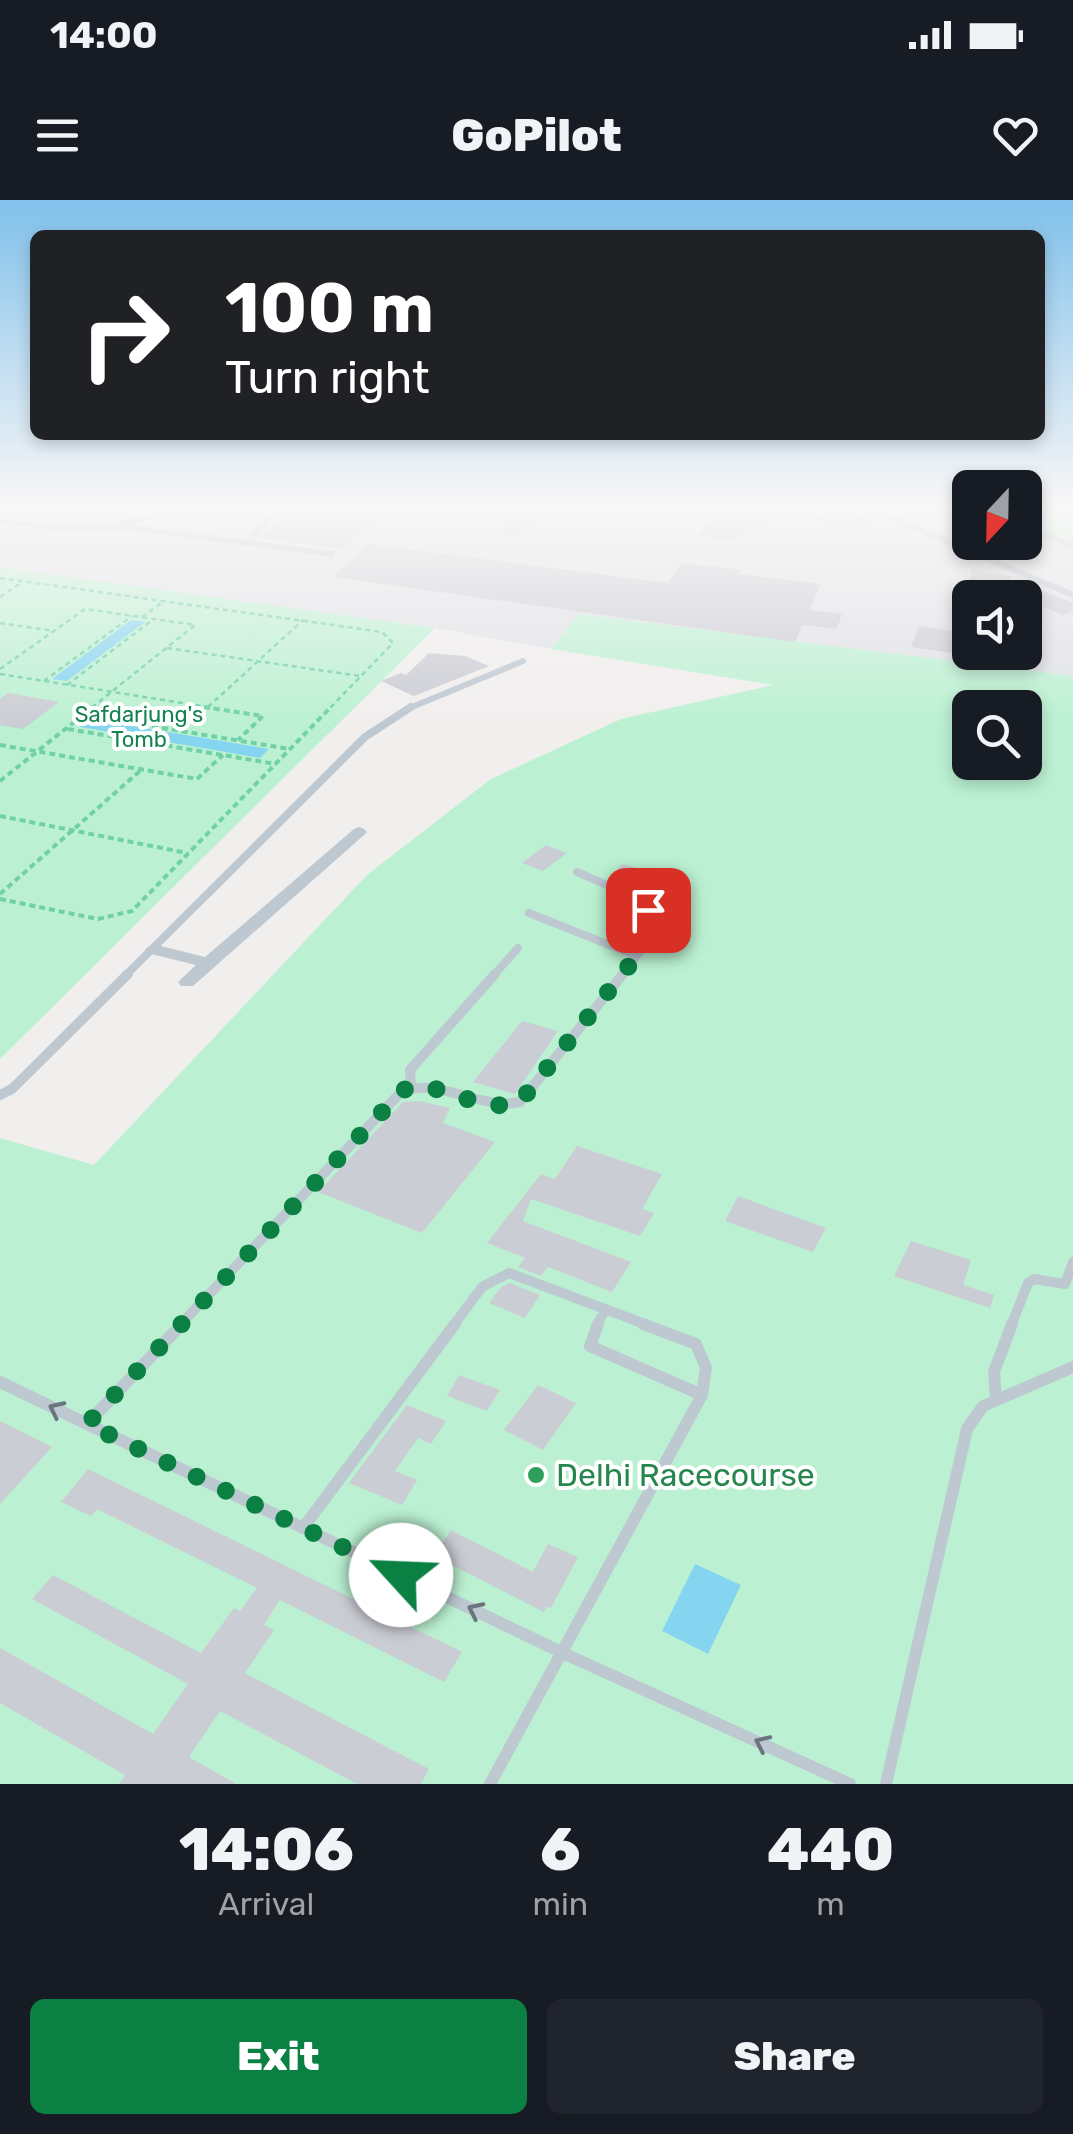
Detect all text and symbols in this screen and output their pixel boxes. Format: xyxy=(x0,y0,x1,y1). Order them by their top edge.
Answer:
text: 14:00 xyxy=(50,12,158,58)
icon: menu xyxy=(30,108,85,163)
icon: heart xyxy=(988,108,1043,163)
text: GoPilot xyxy=(451,109,622,162)
text: 100 m xyxy=(225,267,434,350)
icon: right xyxy=(60,270,190,400)
text: Turn right xyxy=(225,351,429,404)
north arrow xyxy=(952,470,1042,560)
map controls xyxy=(952,470,1042,780)
button: sound xyxy=(952,580,1042,670)
button: search xyxy=(952,690,1042,780)
park label: Safdarjung's Tomb xyxy=(75,701,203,753)
pin xyxy=(606,868,691,953)
icon: arrive xyxy=(621,883,676,938)
one-way arrow xyxy=(48,1401,66,1421)
place label: Delhi Racecourse xyxy=(556,1456,815,1494)
marker: Delhi Racecourse xyxy=(525,1464,547,1486)
position arrow xyxy=(349,1523,453,1627)
one-way arrow xyxy=(467,1603,485,1623)
one-way arrow xyxy=(754,1736,772,1756)
text: 14:06 xyxy=(179,1814,354,1885)
text: 6 xyxy=(540,1814,580,1885)
text: 440 xyxy=(767,1814,894,1885)
text: Arrival xyxy=(218,1885,314,1923)
text: min xyxy=(533,1885,588,1923)
text: m xyxy=(816,1885,845,1923)
button: Exit xyxy=(30,1999,527,2114)
button: Share xyxy=(547,1999,1043,2114)

